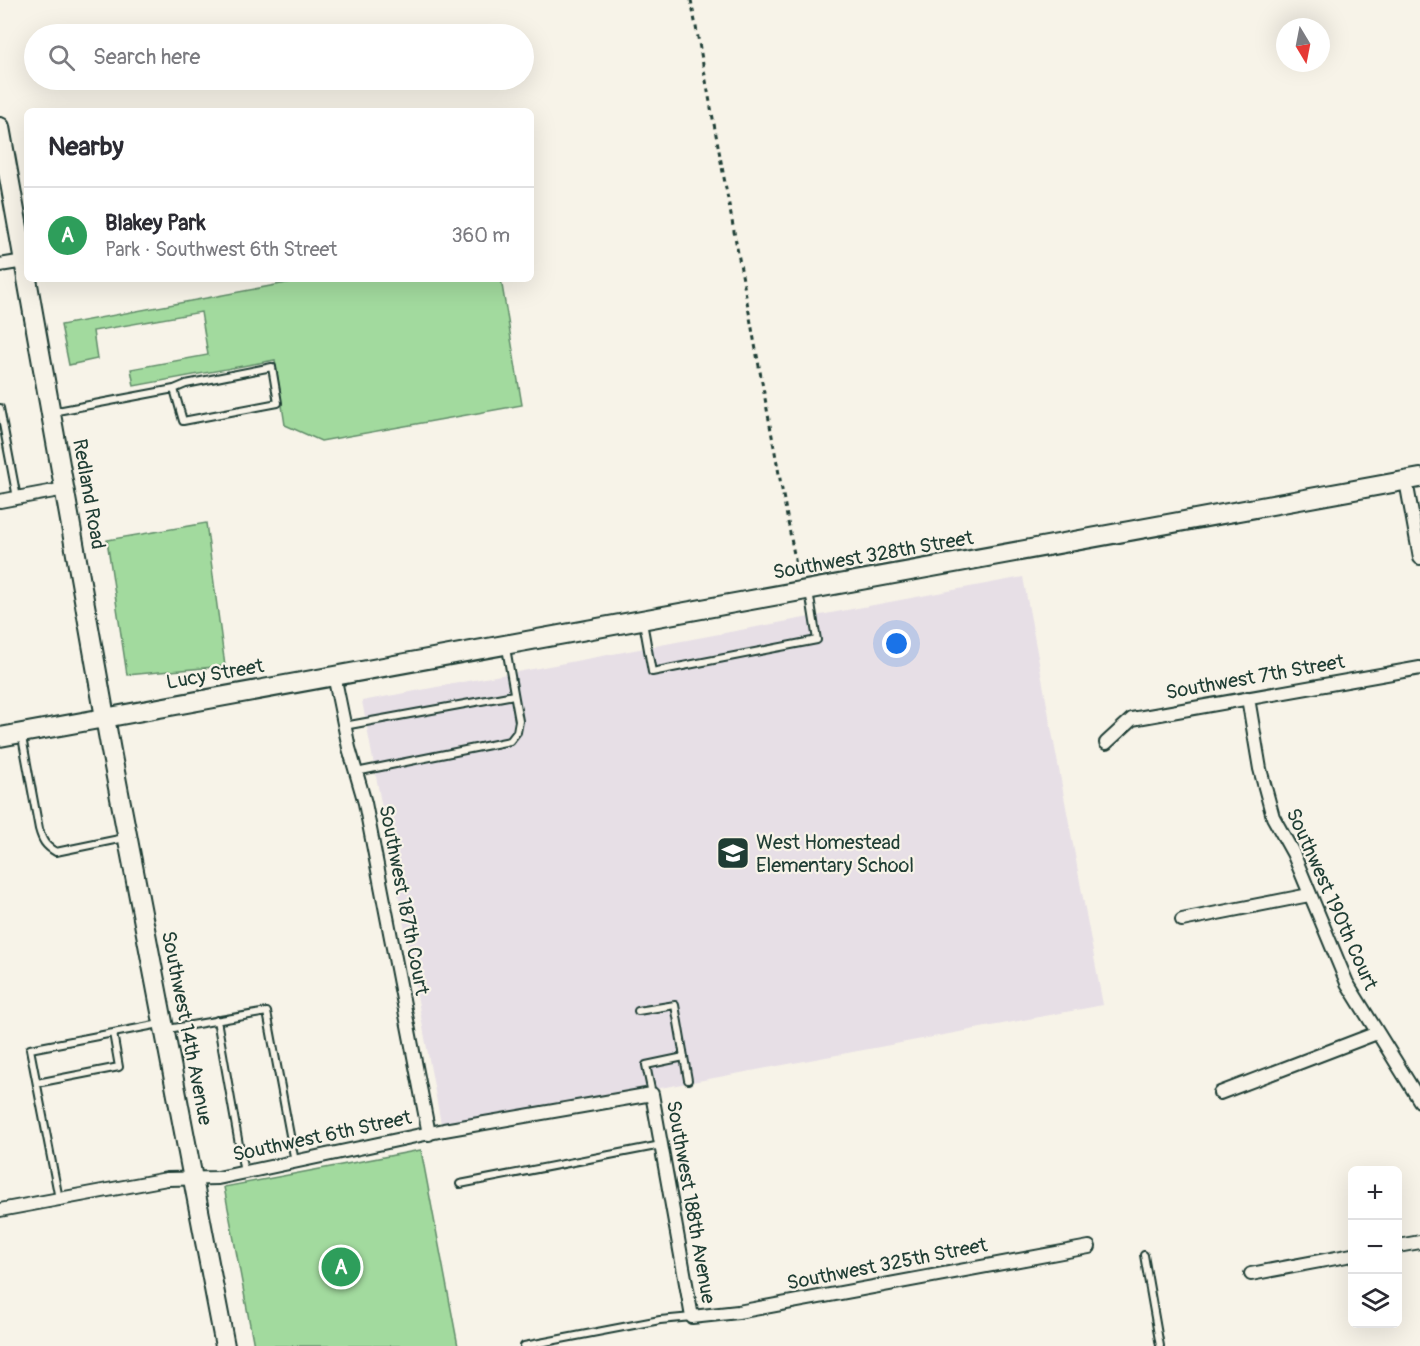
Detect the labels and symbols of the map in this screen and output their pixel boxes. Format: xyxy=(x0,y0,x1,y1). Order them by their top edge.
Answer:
north arrow xyxy=(1276,18,1330,72)
street label: Redland Road xyxy=(67,437,111,551)
street label: Southwest 328th Street xyxy=(771,525,976,585)
your location xyxy=(882,629,911,658)
street label: Southwest 7th Street xyxy=(1164,649,1347,705)
street label: Lucy Street xyxy=(164,653,267,695)
street label: Southwest 187th Court xyxy=(373,803,435,998)
street label: Southwest 190th Court xyxy=(1281,804,1384,995)
place label: West Homestead Elementary School xyxy=(756,830,914,878)
school or university icon: West Homestead Elementary School xyxy=(715,835,751,871)
street label: Southwest 14th Avenue xyxy=(156,929,218,1127)
street label: Southwest 188th Avenue xyxy=(661,1098,721,1306)
street label: Southwest 6th Street xyxy=(230,1105,415,1167)
street label: Southwest 325th Street xyxy=(785,1232,990,1296)
pin: A xyxy=(322,1244,360,1290)

